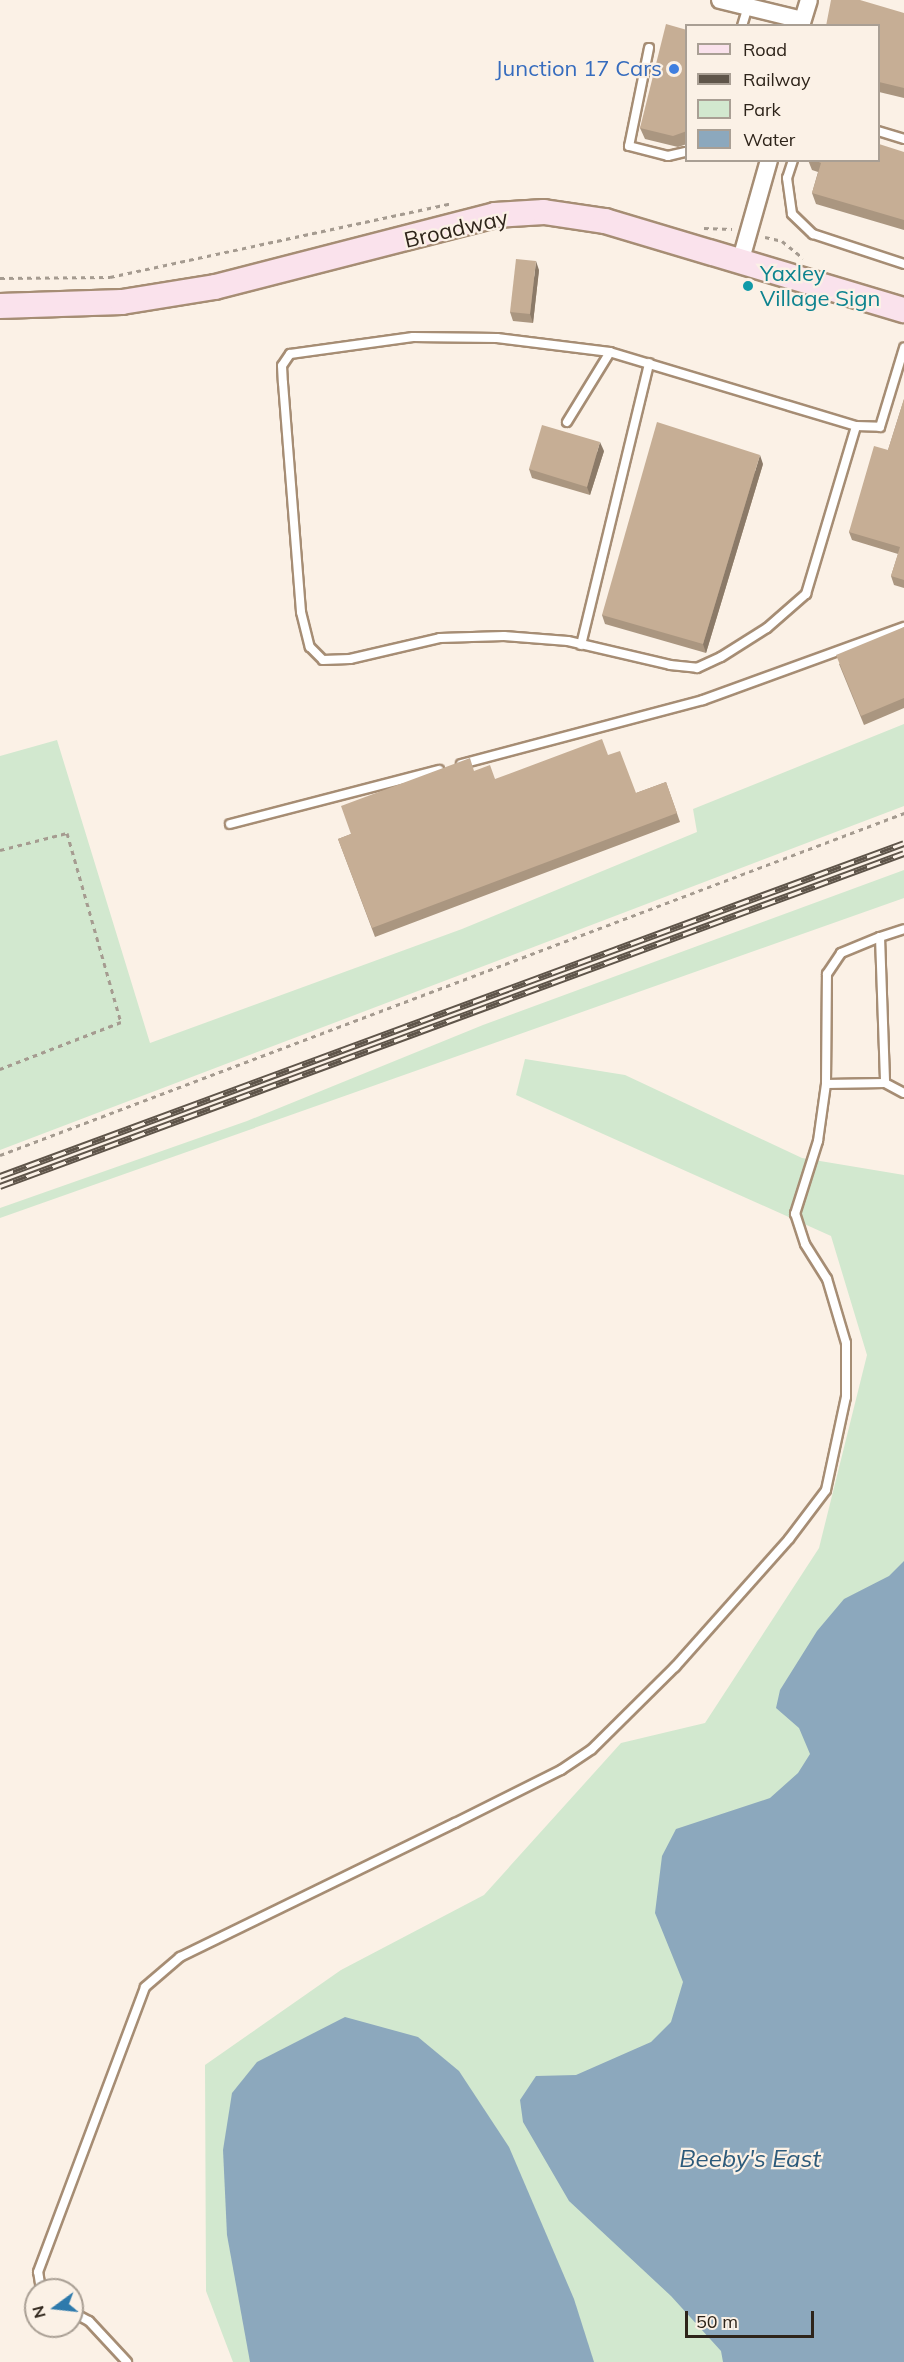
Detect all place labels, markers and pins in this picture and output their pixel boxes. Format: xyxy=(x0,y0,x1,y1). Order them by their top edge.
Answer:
place label: Junction 17 Cars xyxy=(495,56,662,82)
marker: Junction 17 Cars xyxy=(667,62,681,76)
place label: Yaxley Village Sign xyxy=(760,260,880,312)
marker: Yaxley Village Sign xyxy=(741,279,755,293)

